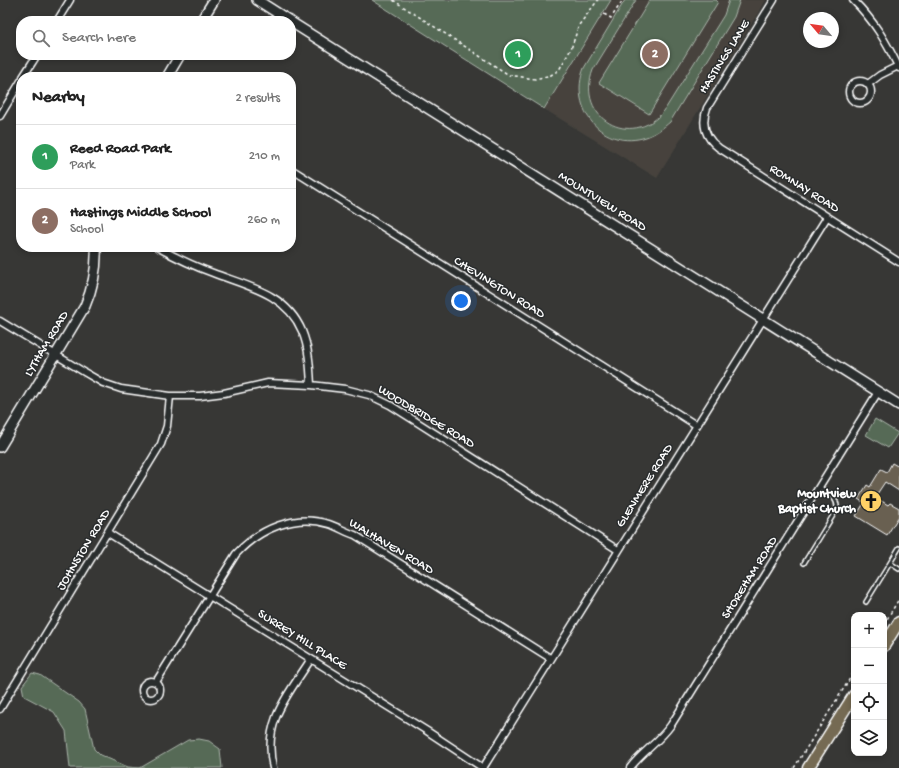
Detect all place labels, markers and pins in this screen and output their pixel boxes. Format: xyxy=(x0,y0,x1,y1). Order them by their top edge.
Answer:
pin: 1 xyxy=(505,39,531,69)
pin: 2 xyxy=(642,39,668,69)
place label: Mountview Baptist Church xyxy=(777,487,857,518)
church icon: Mountview Baptist Church xyxy=(858,488,884,514)

